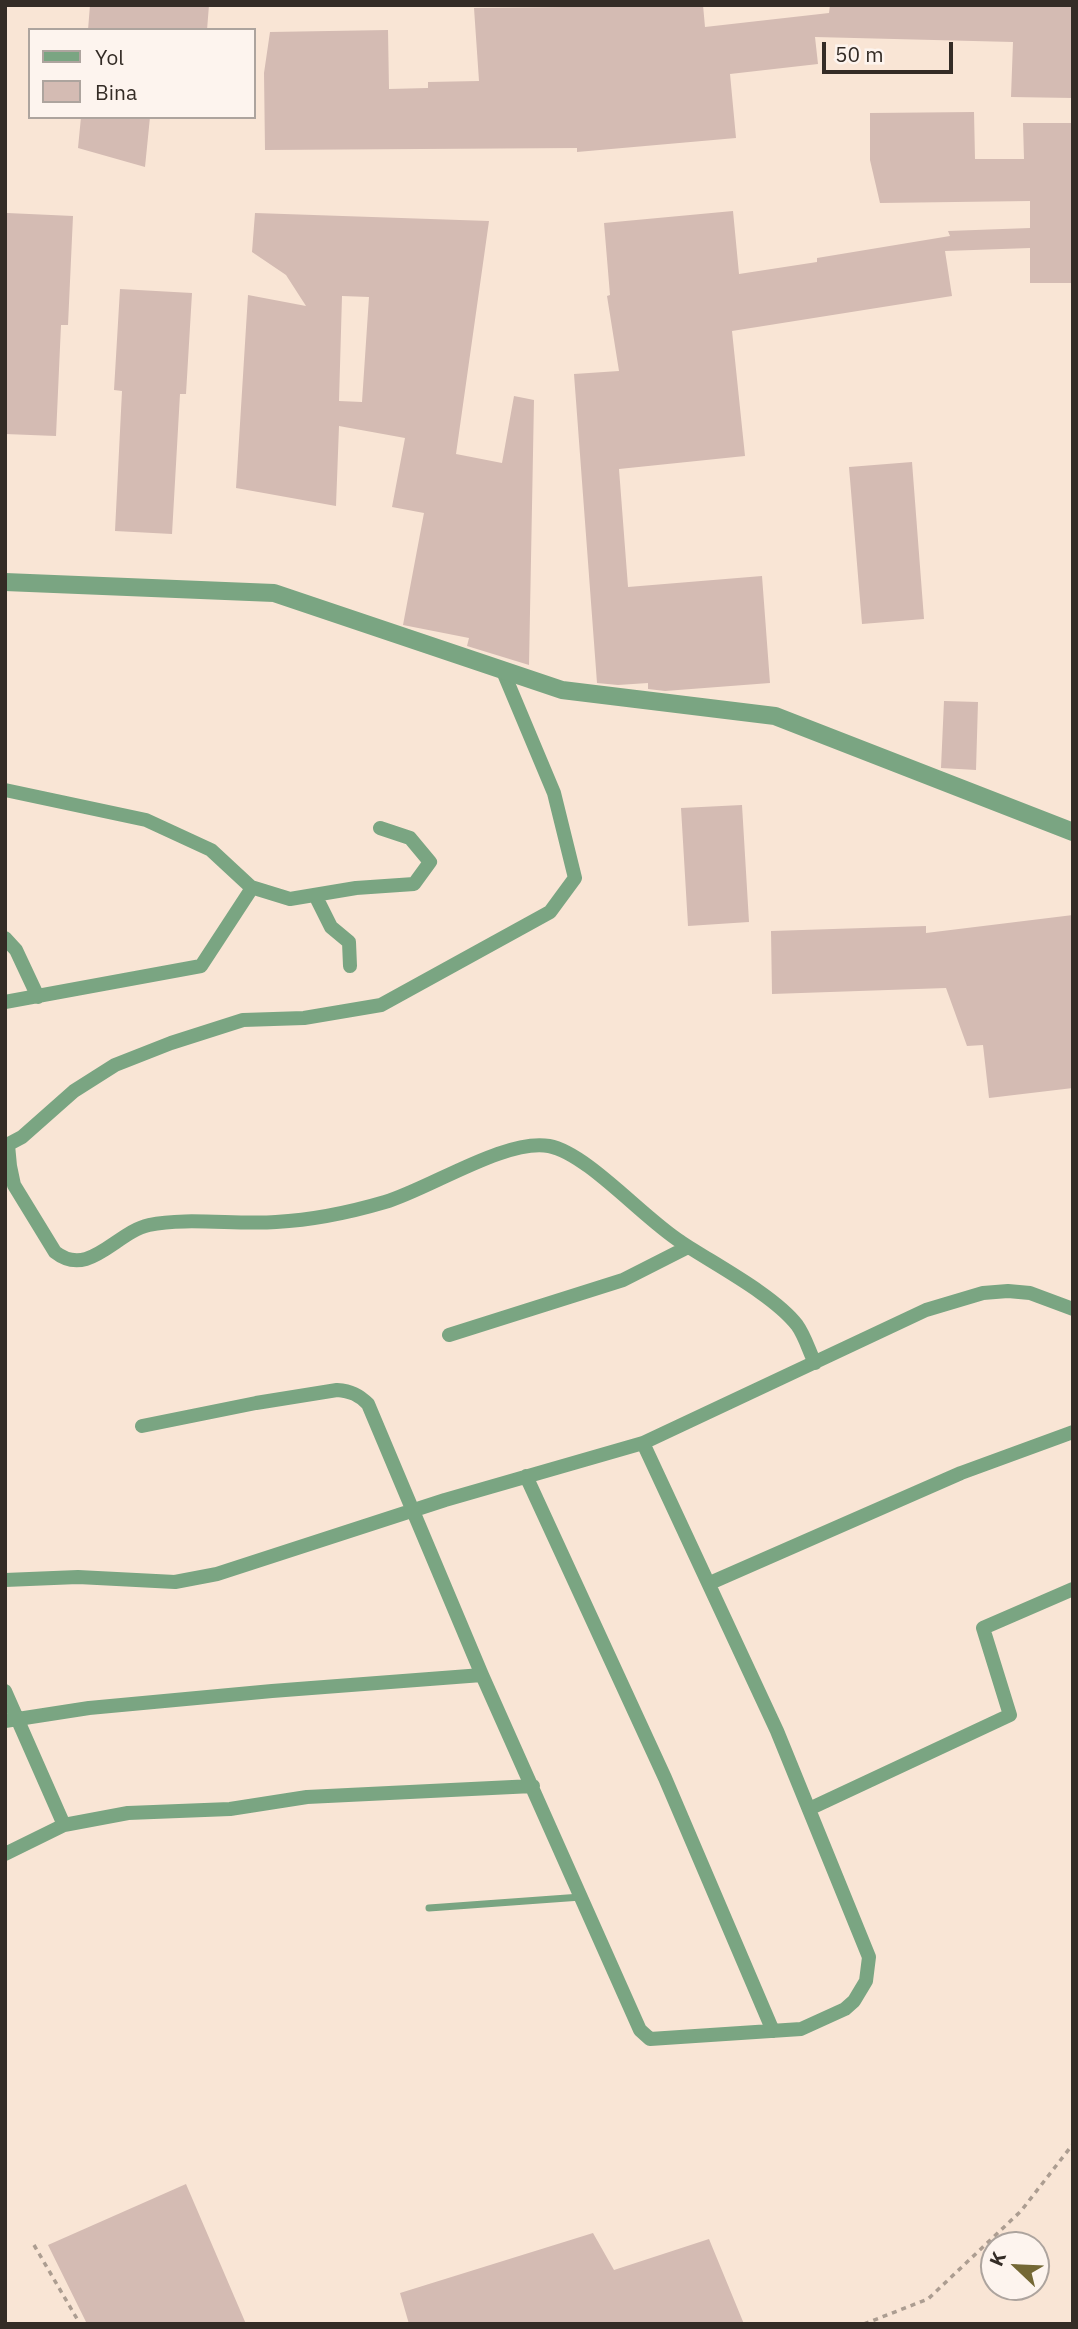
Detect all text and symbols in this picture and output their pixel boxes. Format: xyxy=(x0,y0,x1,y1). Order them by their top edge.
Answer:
legend xyxy=(28,28,256,119)
scale bar xyxy=(826,28,957,72)
text: 50 m xyxy=(835,40,884,68)
text: Yol xyxy=(95,43,124,71)
text: Bina xyxy=(95,78,137,106)
north arrow xyxy=(980,2231,1050,2301)
text: K xyxy=(984,2248,1011,2269)

